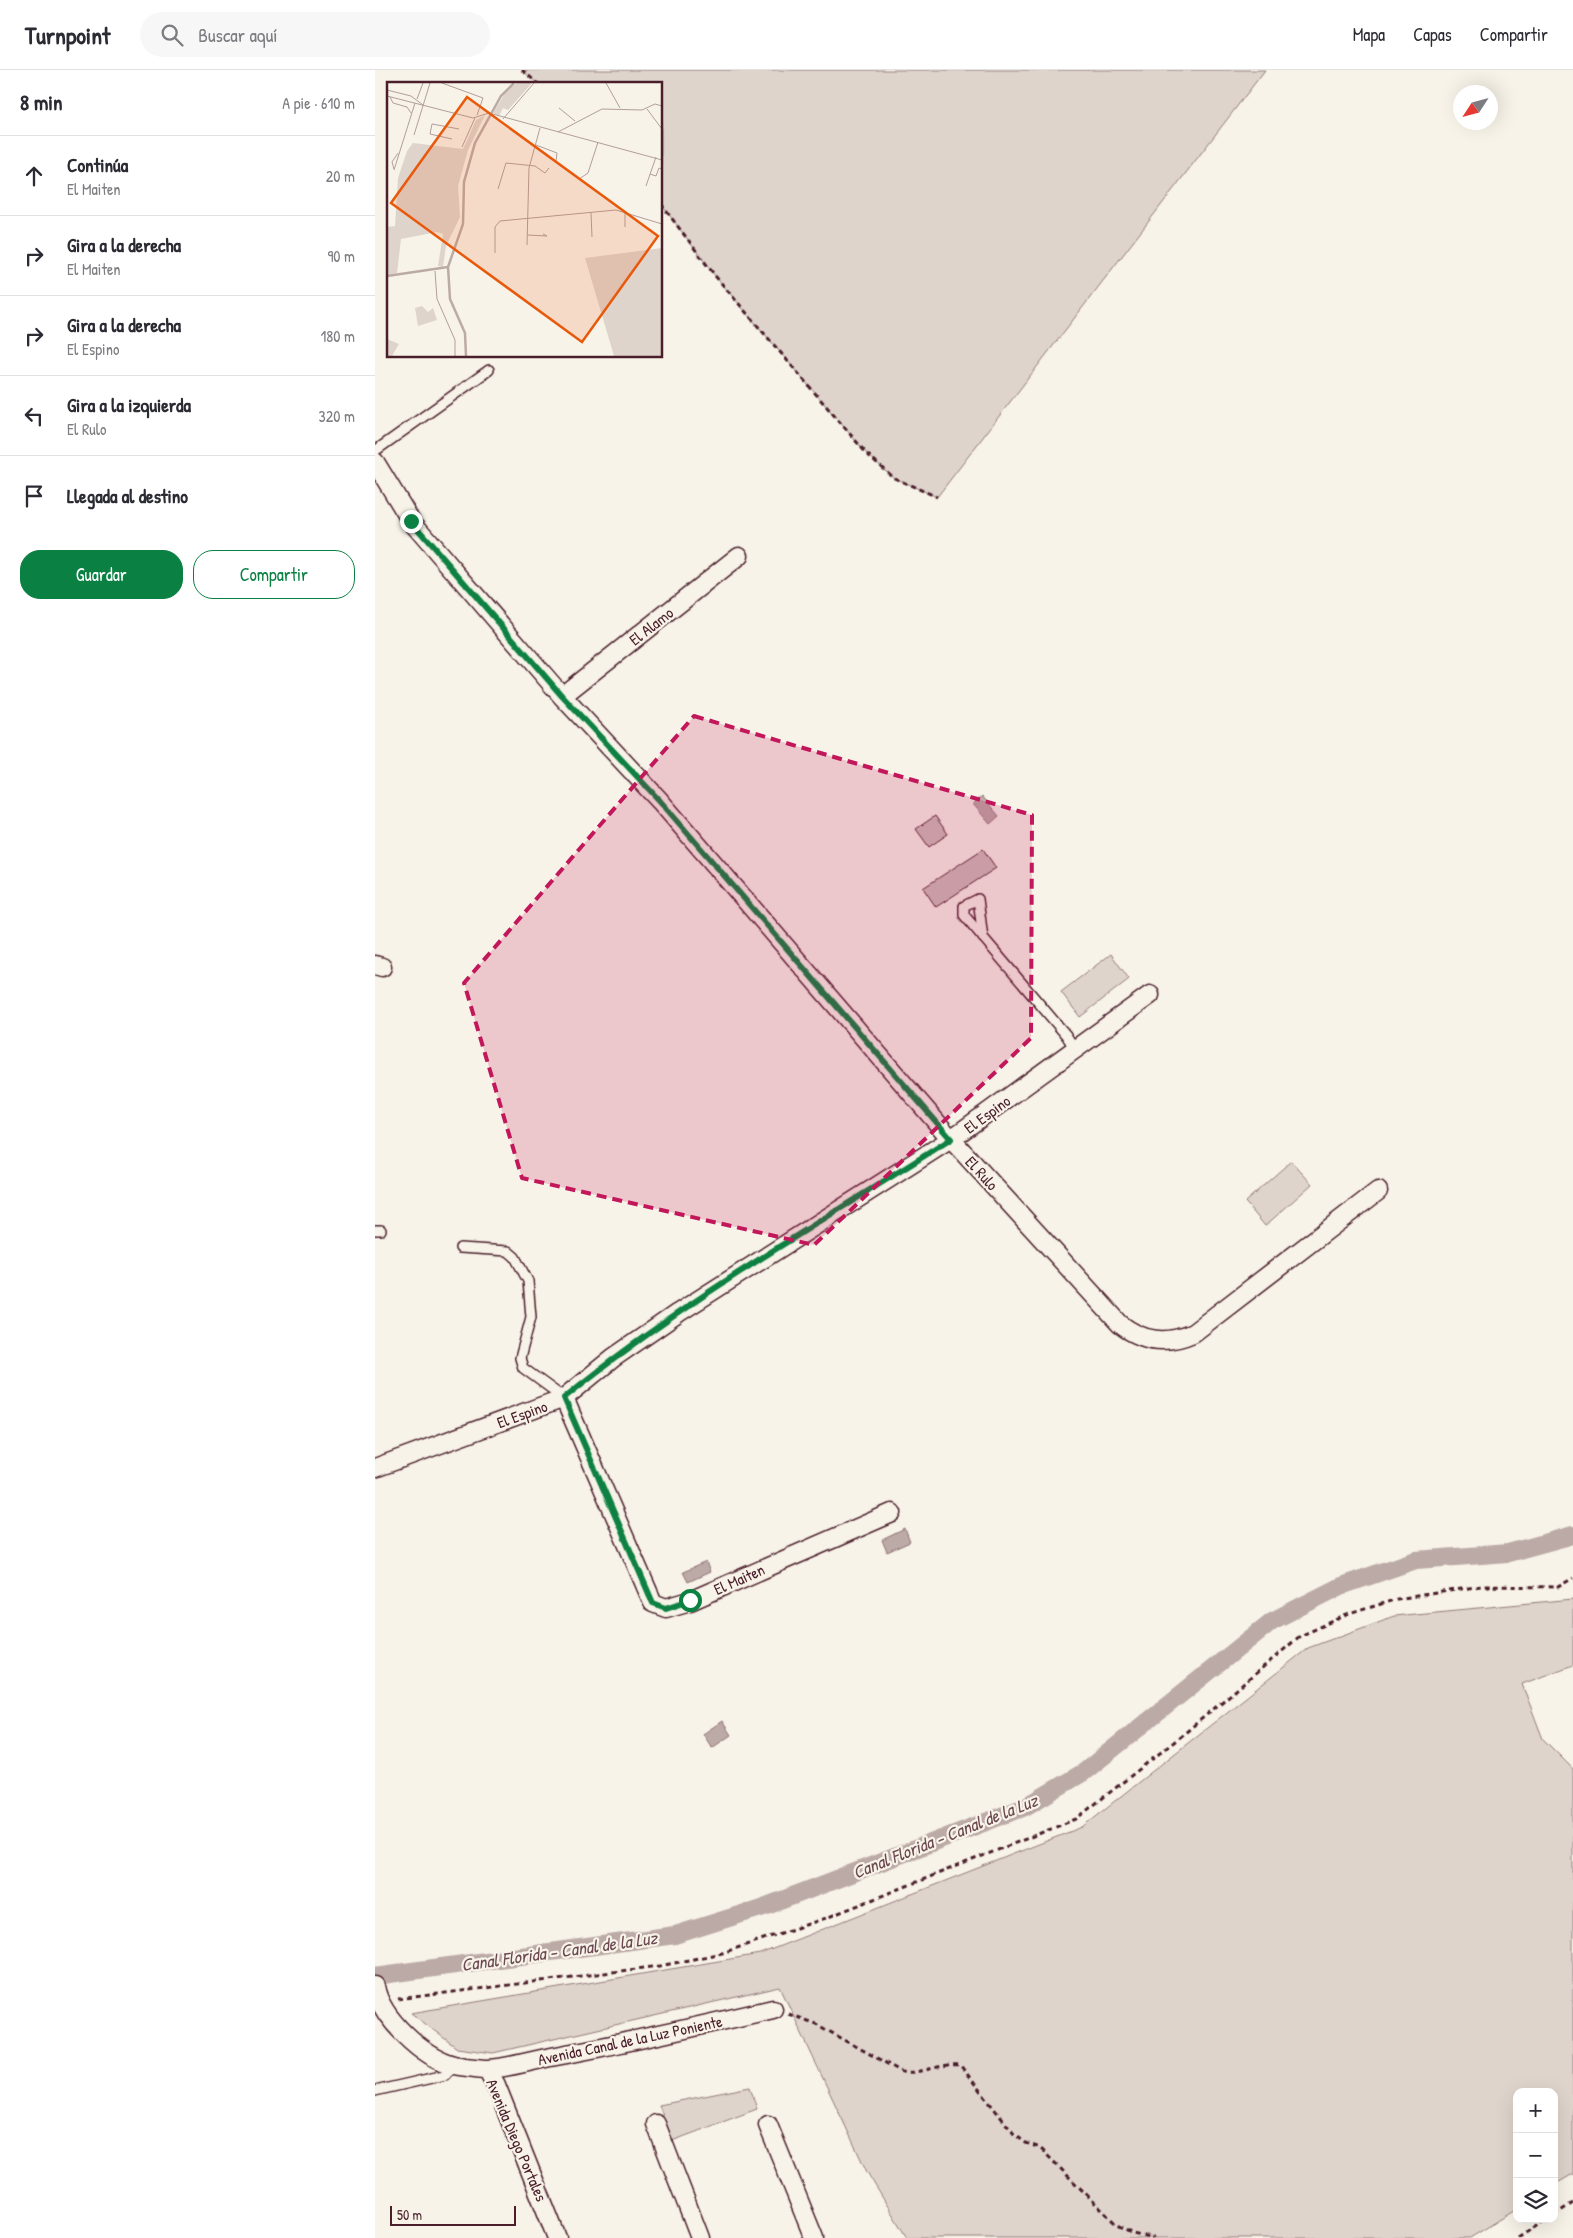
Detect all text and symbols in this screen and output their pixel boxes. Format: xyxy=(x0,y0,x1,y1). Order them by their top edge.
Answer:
search box xyxy=(140,12,490,57)
text: Turnpoint xyxy=(25,19,110,51)
icon: search xyxy=(158,21,186,49)
text: Buscar aquí xyxy=(198,22,278,48)
text: Mapa xyxy=(1353,22,1385,47)
text: Capas xyxy=(1413,22,1452,47)
text: Compartir xyxy=(1480,22,1548,47)
inset map xyxy=(387,82,663,358)
north arrow xyxy=(1453,85,1498,130)
text: 8 min xyxy=(20,88,62,117)
text: A pie · 610 m xyxy=(282,92,355,114)
text: Continúa xyxy=(67,152,128,178)
icon: ahead xyxy=(20,162,48,190)
text: 20 m xyxy=(326,165,355,187)
text: El Maiten xyxy=(67,178,121,200)
text: Gira a la derecha xyxy=(67,232,181,258)
icon: right xyxy=(20,242,48,270)
text: 90 m xyxy=(327,245,355,267)
text: El Maiten xyxy=(67,258,121,280)
text: Gira a la derecha xyxy=(67,312,181,338)
icon: right xyxy=(20,322,48,350)
text: 180 m xyxy=(321,325,355,347)
text: El Espino xyxy=(67,338,119,360)
text: Gira a la izquierda xyxy=(67,392,191,418)
icon: left xyxy=(20,402,48,430)
text: 320 m xyxy=(319,405,355,427)
text: El Rulo xyxy=(67,418,106,440)
icon: arrive xyxy=(20,482,48,510)
text: Llegada al destino xyxy=(67,483,188,509)
route end xyxy=(400,510,423,533)
button: Guardar xyxy=(20,550,183,599)
button: Compartir xyxy=(193,550,355,599)
street label: El Alamo xyxy=(624,601,678,650)
street label: El Espino xyxy=(959,1089,1015,1138)
street label: El Rulo xyxy=(961,1151,1004,1195)
street label: El Espino xyxy=(494,1395,551,1433)
street label: El Maiten xyxy=(710,1558,768,1600)
route start xyxy=(679,1589,702,1612)
water label: Canal Florida - Canal de la Luz xyxy=(849,1787,1042,1885)
water label: Canal Florida - Canal de la Luz xyxy=(460,1925,660,1977)
street label: Avenida Canal de la Luz Poniente xyxy=(536,2010,725,2070)
street label: Avenida Diego Portales xyxy=(481,2075,553,2205)
map controls xyxy=(1513,2088,1558,2223)
button: + xyxy=(1513,2088,1558,2133)
button: − xyxy=(1513,2133,1558,2178)
button: layers xyxy=(1513,2178,1558,2223)
scale bar xyxy=(390,2203,516,2226)
text: 50 m xyxy=(397,2205,422,2224)

